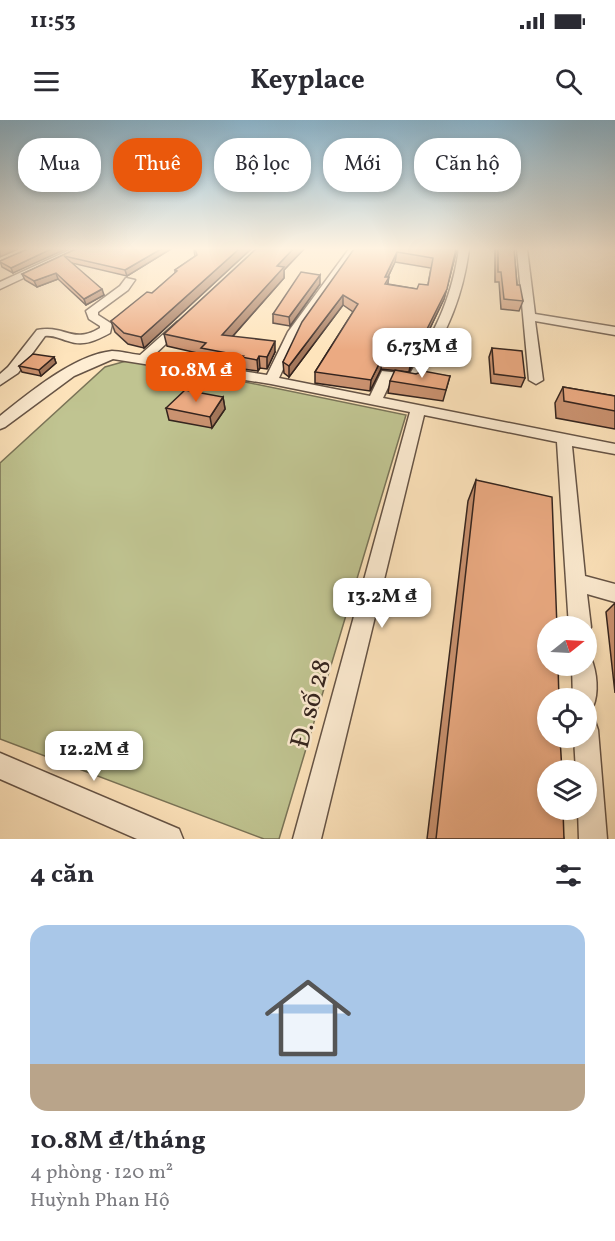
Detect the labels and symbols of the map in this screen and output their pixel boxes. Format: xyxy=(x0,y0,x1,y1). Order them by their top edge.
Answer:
pin: 6.73M ₫ xyxy=(367,328,477,379)
pin: 10.8M ₫ xyxy=(141,352,251,403)
pin: 13.2M ₫ xyxy=(327,578,437,629)
north arrow xyxy=(537,616,597,676)
street label: Đ. số 28 xyxy=(282,655,342,753)
pin: 12.2M ₫ xyxy=(39,731,149,782)

